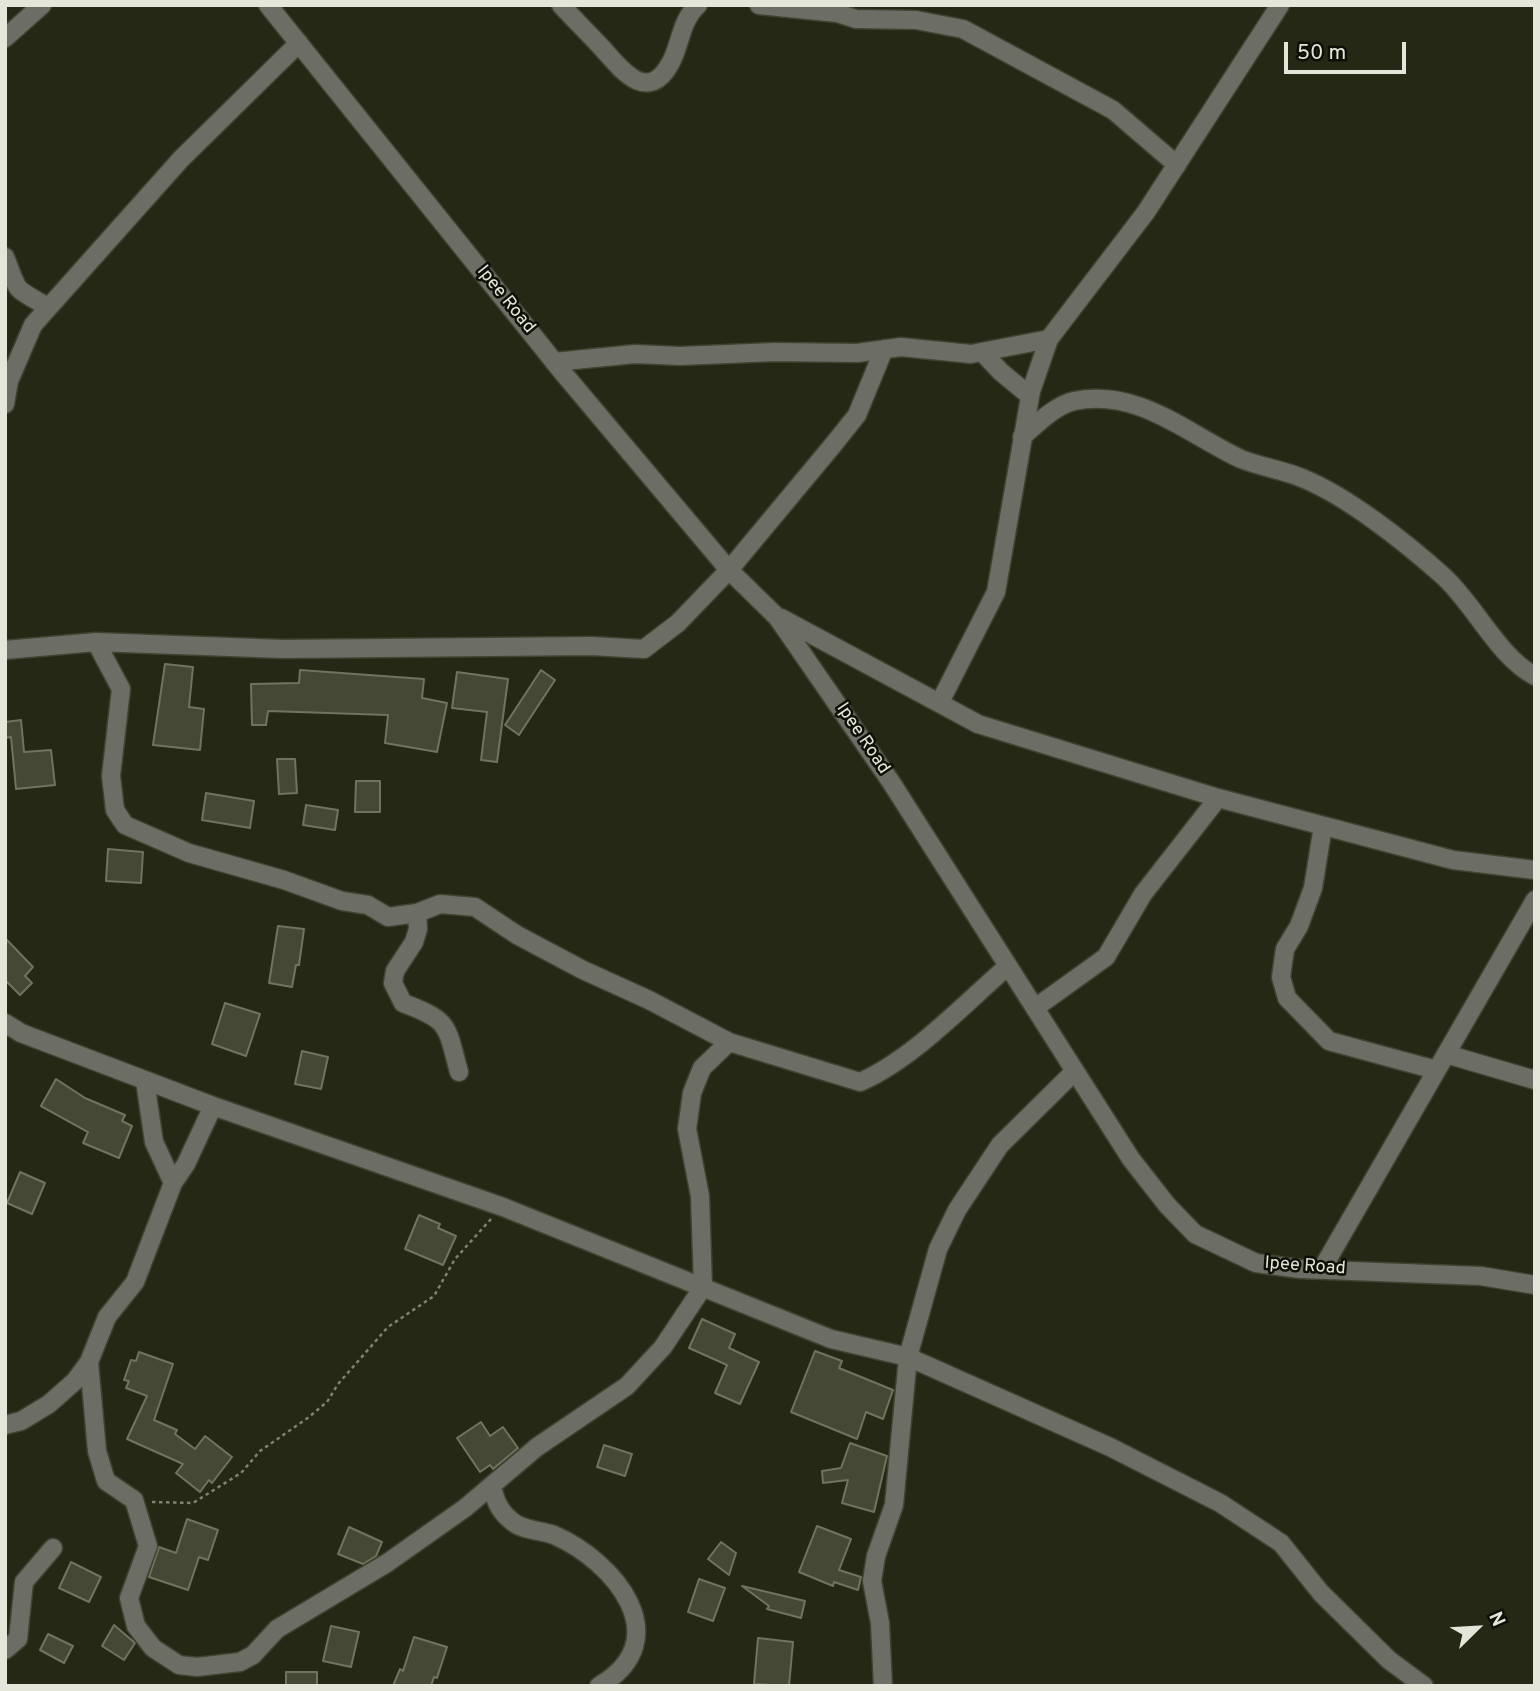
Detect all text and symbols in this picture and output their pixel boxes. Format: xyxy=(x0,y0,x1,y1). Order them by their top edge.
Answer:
scale bar xyxy=(1288,28,1410,72)
text: 50 m xyxy=(1297,40,1346,67)
street label: Ipee Road xyxy=(471,262,539,338)
street label: Ipee Road xyxy=(830,699,894,779)
street label: Ipee Road xyxy=(1264,1253,1346,1281)
north arrow xyxy=(1442,1593,1512,1663)
text: N xyxy=(1482,1608,1510,1631)

